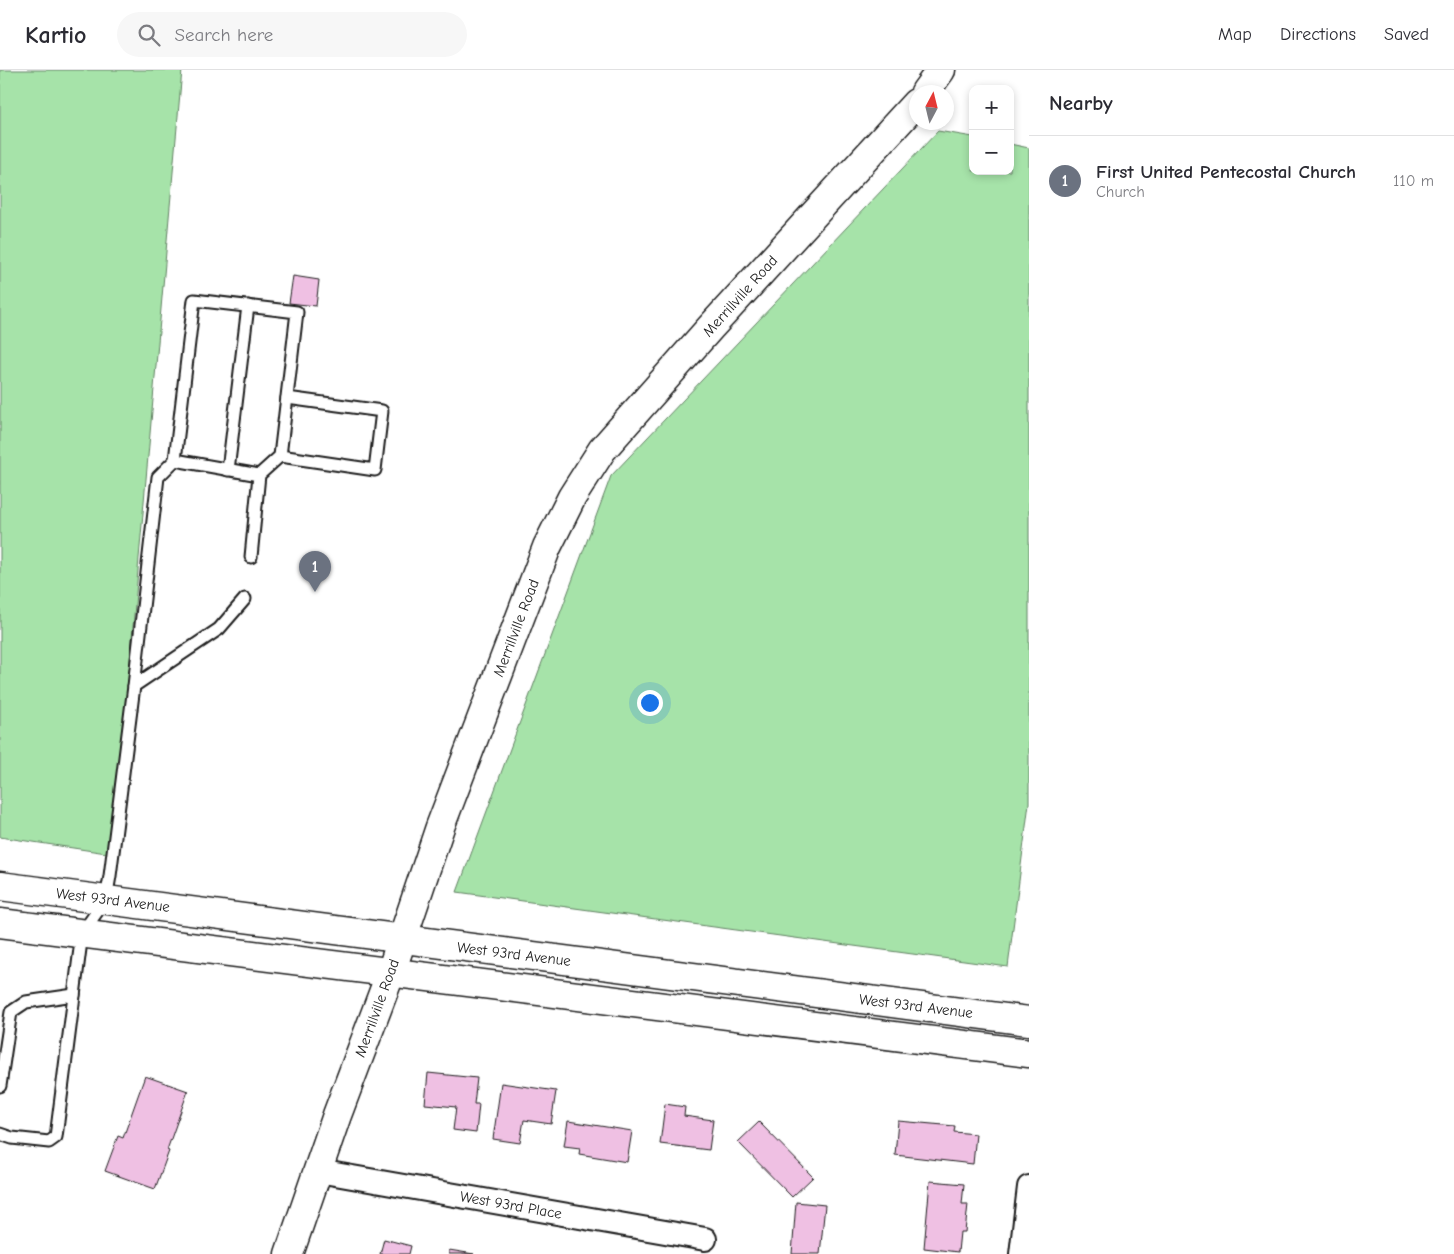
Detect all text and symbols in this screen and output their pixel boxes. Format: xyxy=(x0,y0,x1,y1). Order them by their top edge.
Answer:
search box xyxy=(117,12,467,57)
text: Kartio xyxy=(25,21,87,49)
icon: search xyxy=(135,21,163,49)
text: Search here xyxy=(175,24,273,46)
text: Map xyxy=(1218,24,1252,45)
text: Directions xyxy=(1280,24,1356,45)
text: Saved xyxy=(1384,24,1429,45)
north arrow xyxy=(909,85,954,130)
map controls xyxy=(969,85,1014,175)
button: + xyxy=(969,85,1014,130)
text: Nearby xyxy=(1049,91,1113,115)
button: − xyxy=(969,130,1014,175)
text: First United Pentecostal Church xyxy=(1096,161,1356,183)
text: 1 xyxy=(1062,172,1068,190)
text: 110 m xyxy=(1393,172,1434,190)
text: Church xyxy=(1096,183,1145,201)
street label: Merrillville Road xyxy=(699,252,781,340)
pin: 1 xyxy=(299,551,331,592)
street label: Merrillville Road xyxy=(489,577,543,679)
your location xyxy=(637,690,663,716)
street label: West 93rd Avenue xyxy=(55,884,172,916)
street label: West 93rd Avenue xyxy=(456,938,573,970)
street label: Merrillville Road xyxy=(351,956,403,1060)
street label: West 93rd Avenue xyxy=(858,990,975,1022)
street label: West 93rd Place xyxy=(459,1187,564,1223)

